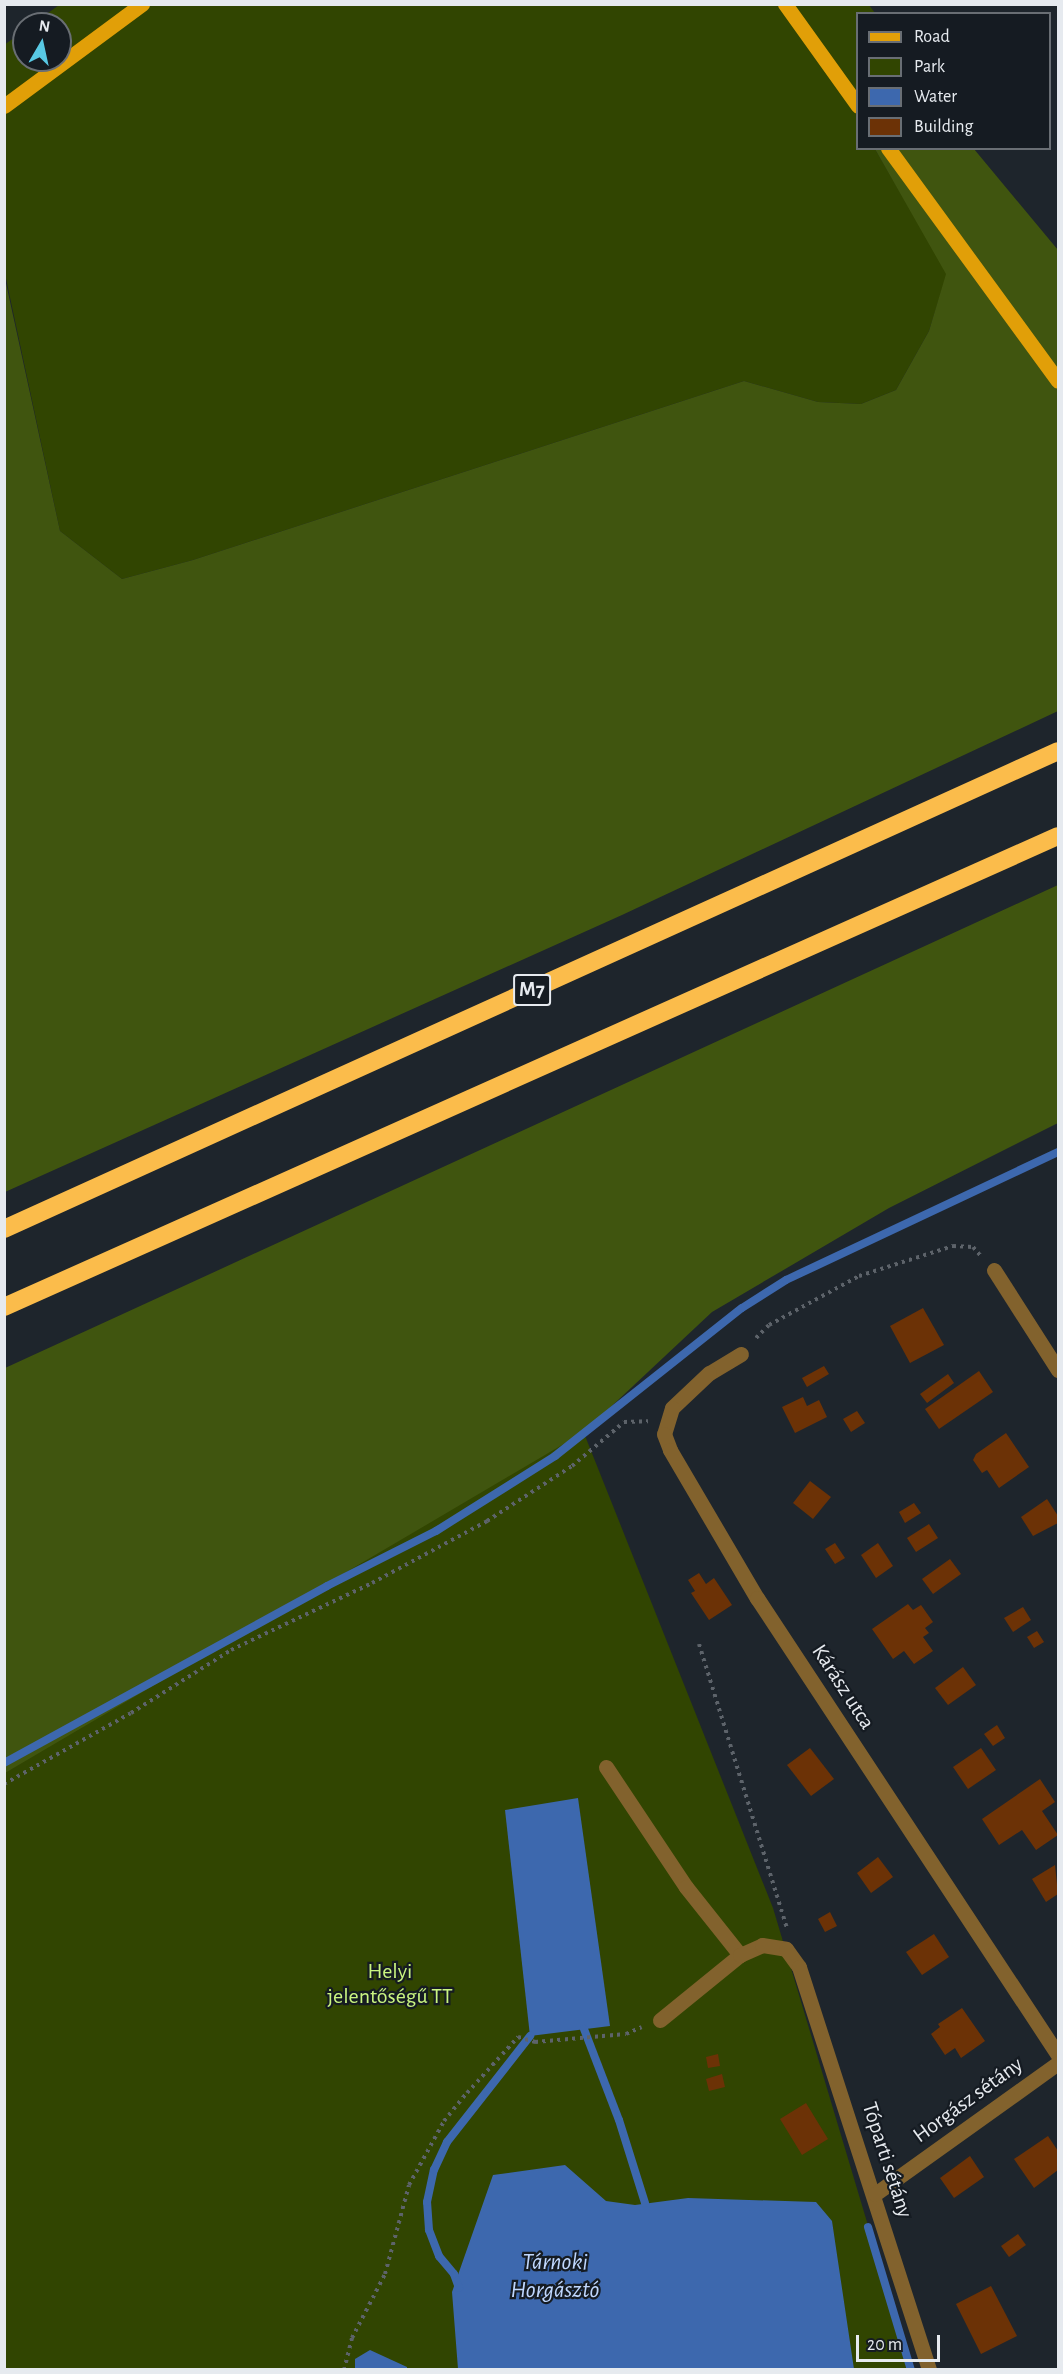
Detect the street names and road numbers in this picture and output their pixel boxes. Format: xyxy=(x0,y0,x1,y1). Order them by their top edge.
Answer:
road number: M7 xyxy=(512,972,552,1008)
street label: Kárász utca xyxy=(806,1640,880,1734)
street label: Horgász sétány xyxy=(908,2051,1028,2149)
street label: Tóparti sétány xyxy=(856,2099,918,2221)

